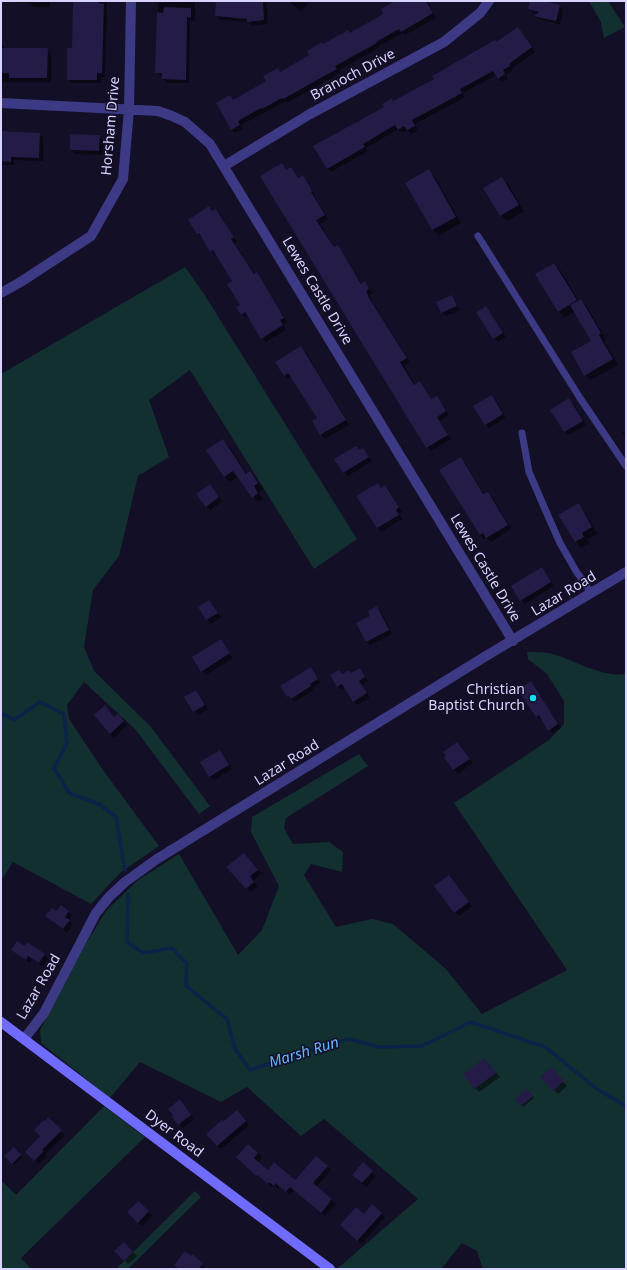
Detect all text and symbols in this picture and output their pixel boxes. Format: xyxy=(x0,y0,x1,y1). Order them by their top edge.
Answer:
street label: Branoch Drive xyxy=(308,46,398,104)
street label: Horsham Drive xyxy=(98,76,124,176)
street label: Lewes Castle Drive xyxy=(278,234,356,348)
street label: Lewes Castle Drive xyxy=(446,511,524,625)
street label: Lazar Road xyxy=(529,568,599,620)
place label: Christian Baptist Church xyxy=(428,682,525,714)
marker: Christian Baptist Church xyxy=(528,693,538,703)
street label: Lazar Road xyxy=(252,737,322,789)
street label: Lazar Road xyxy=(14,951,64,1023)
water label: Marsh Run xyxy=(267,1034,341,1072)
street label: Dyer Road xyxy=(142,1107,206,1161)

